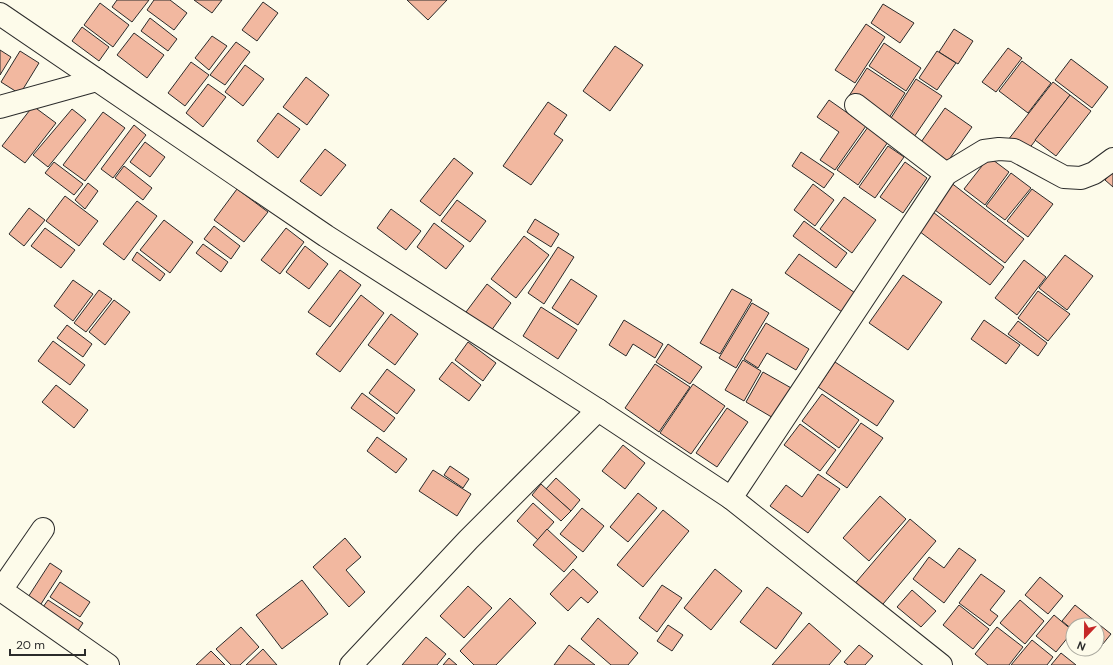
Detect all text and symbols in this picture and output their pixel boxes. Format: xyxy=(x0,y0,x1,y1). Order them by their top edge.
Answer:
north arrow xyxy=(1065,617,1105,657)
scale bar xyxy=(10,631,85,657)
text: 20 m xyxy=(16,637,45,653)
text: N xyxy=(1075,638,1088,654)

